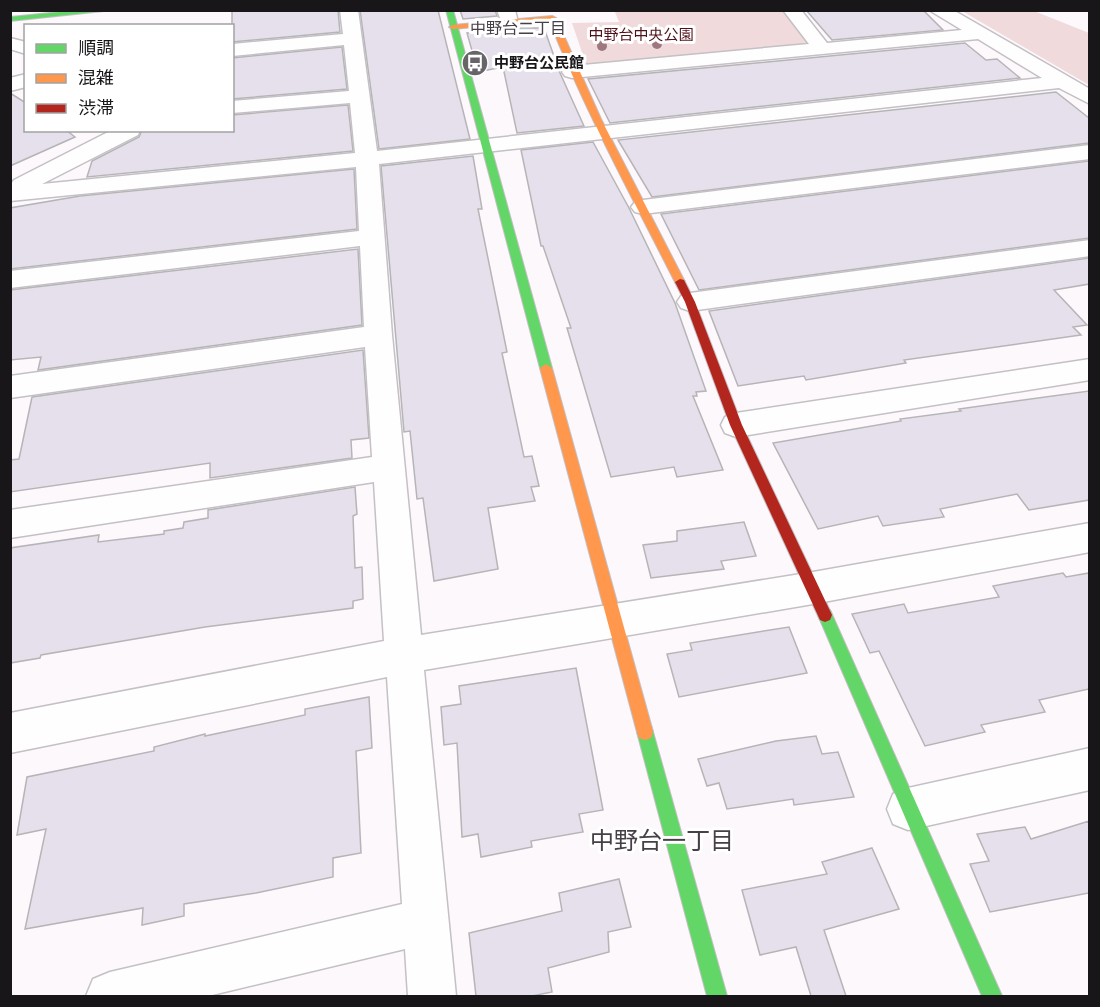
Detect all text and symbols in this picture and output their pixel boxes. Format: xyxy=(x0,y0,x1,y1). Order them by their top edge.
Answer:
district label: 中野台二丁目 xyxy=(470,19,566,38)
legend xyxy=(24,24,234,132)
park label: 中野台中央公園 xyxy=(588,26,694,44)
text: 順調 xyxy=(78,37,114,59)
bus stop icon: 中野台公民館 xyxy=(460,48,490,78)
place label: 中野台公民館 xyxy=(494,54,584,72)
text: 混雑 xyxy=(78,67,114,89)
text: 渋滞 xyxy=(78,97,114,119)
district label: 中野台一丁目 xyxy=(590,826,734,855)

